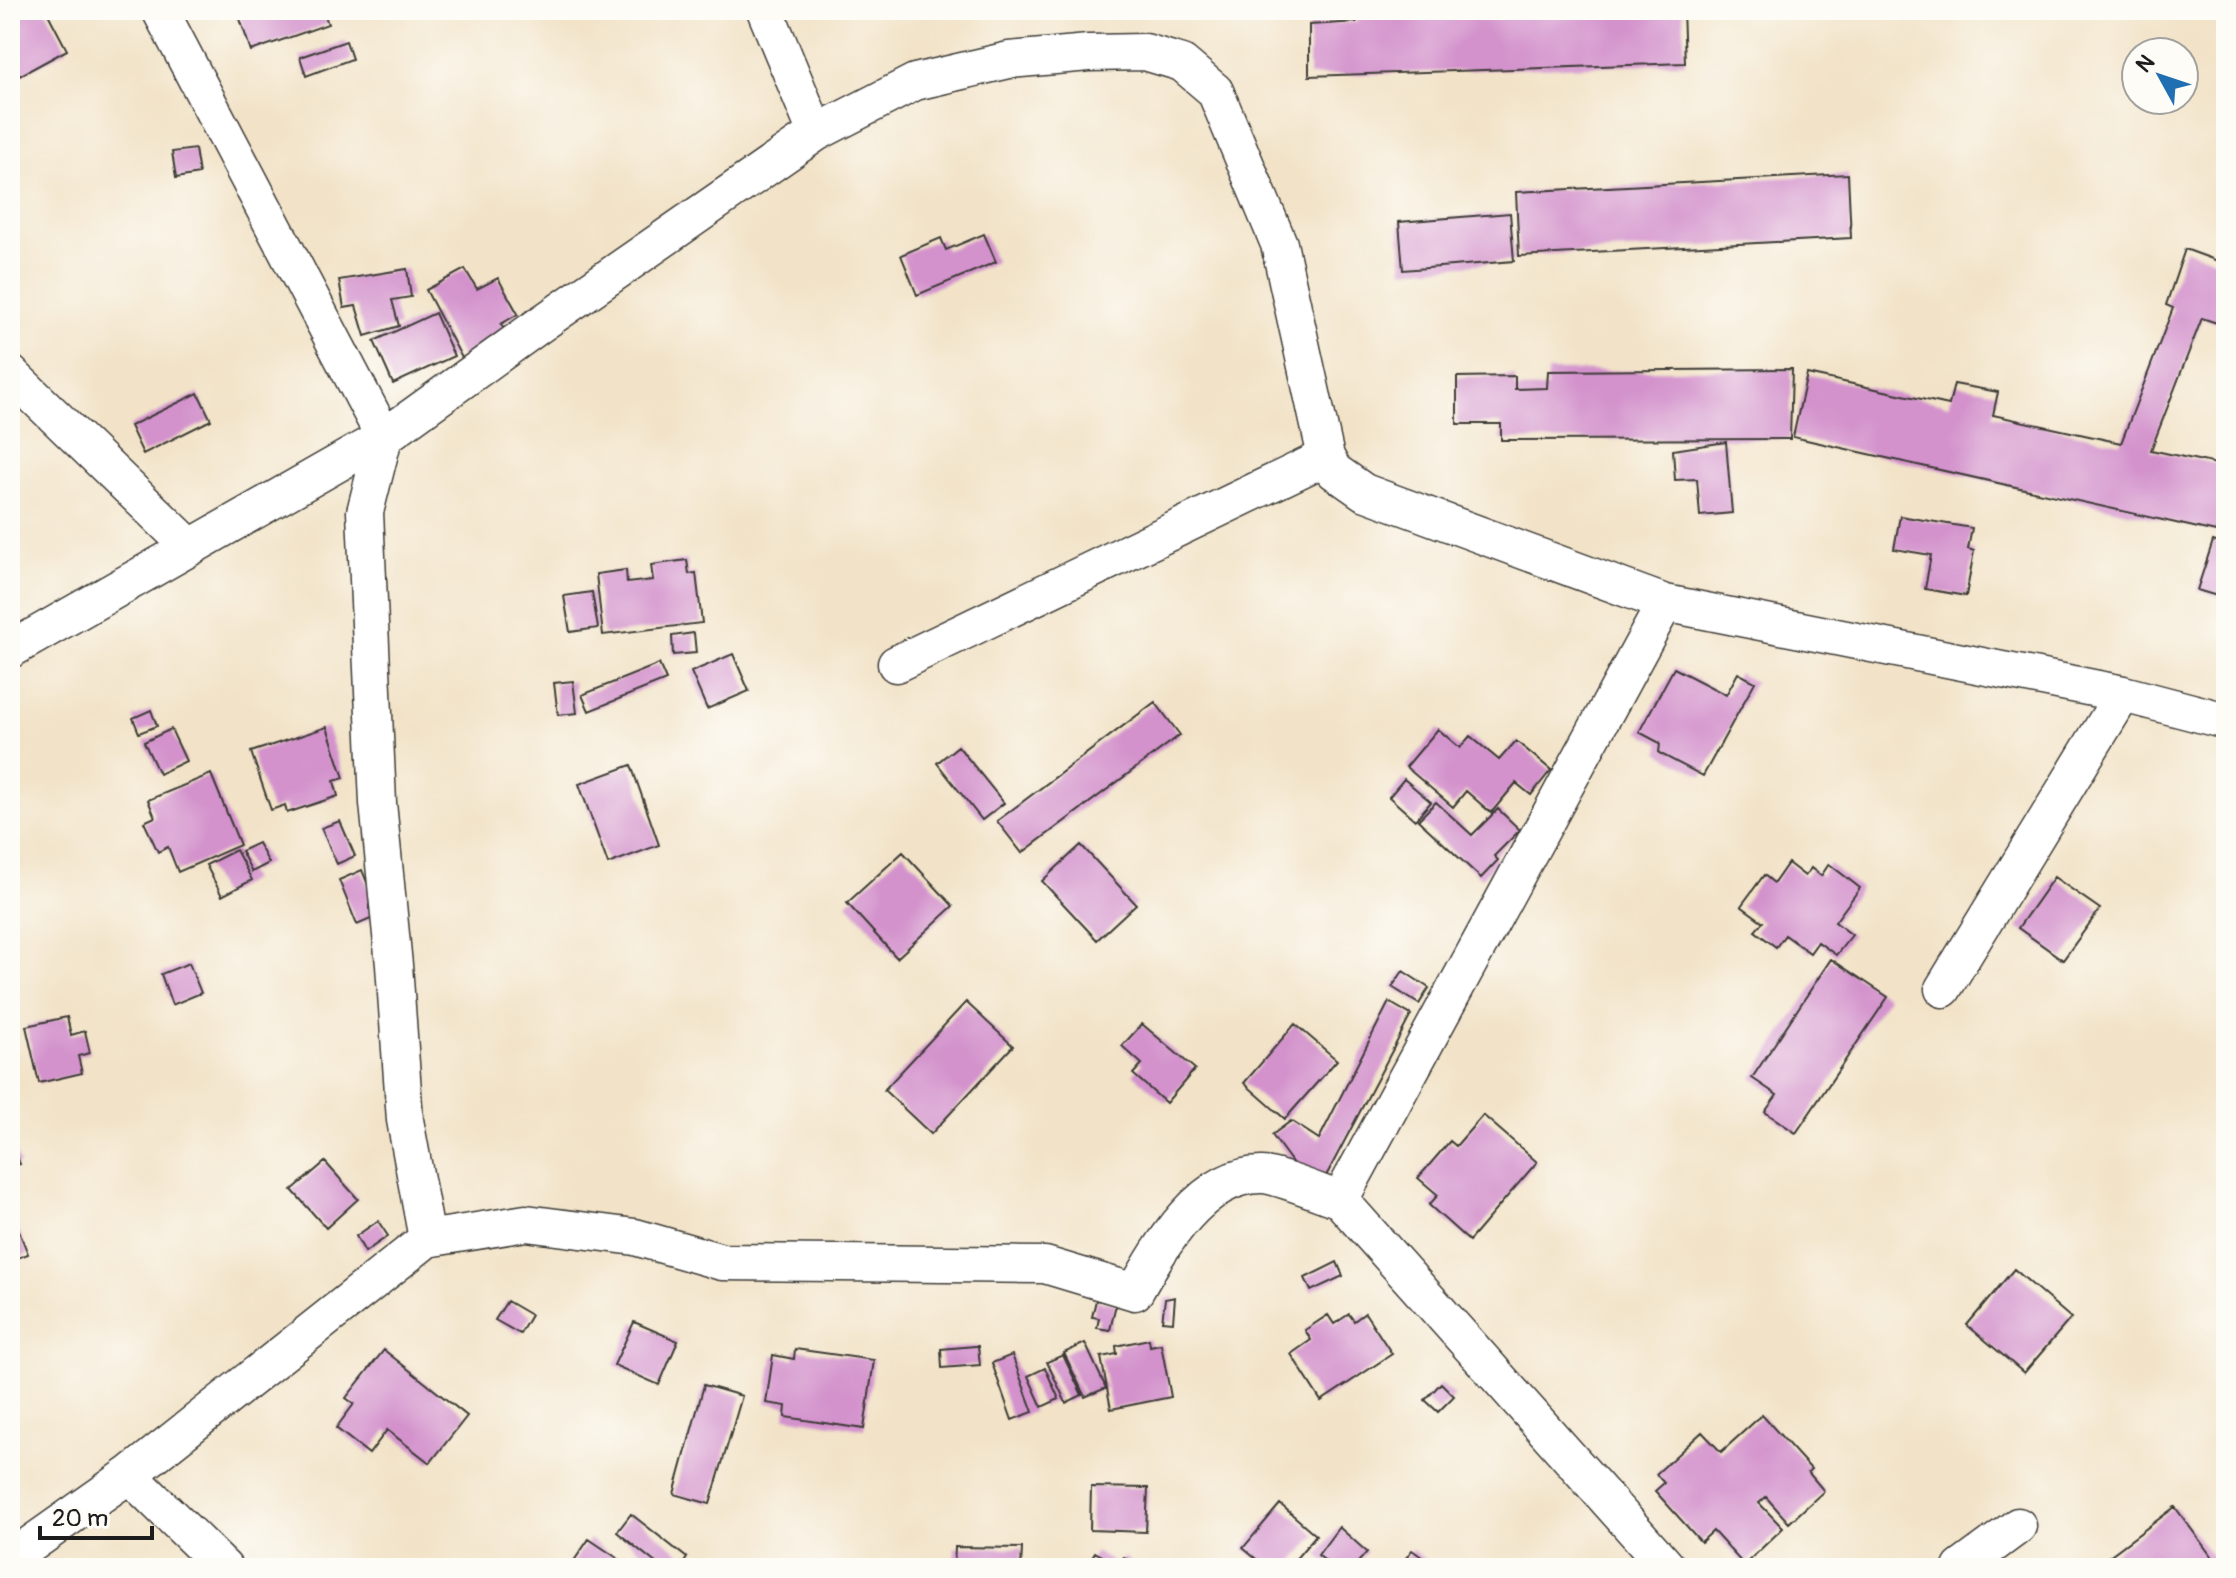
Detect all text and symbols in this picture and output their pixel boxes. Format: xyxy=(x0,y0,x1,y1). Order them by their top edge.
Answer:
north arrow xyxy=(2120,36,2200,116)
text: N xyxy=(2130,49,2161,78)
scale bar xyxy=(40,1490,152,1540)
text: 20 m xyxy=(52,1504,108,1533)

